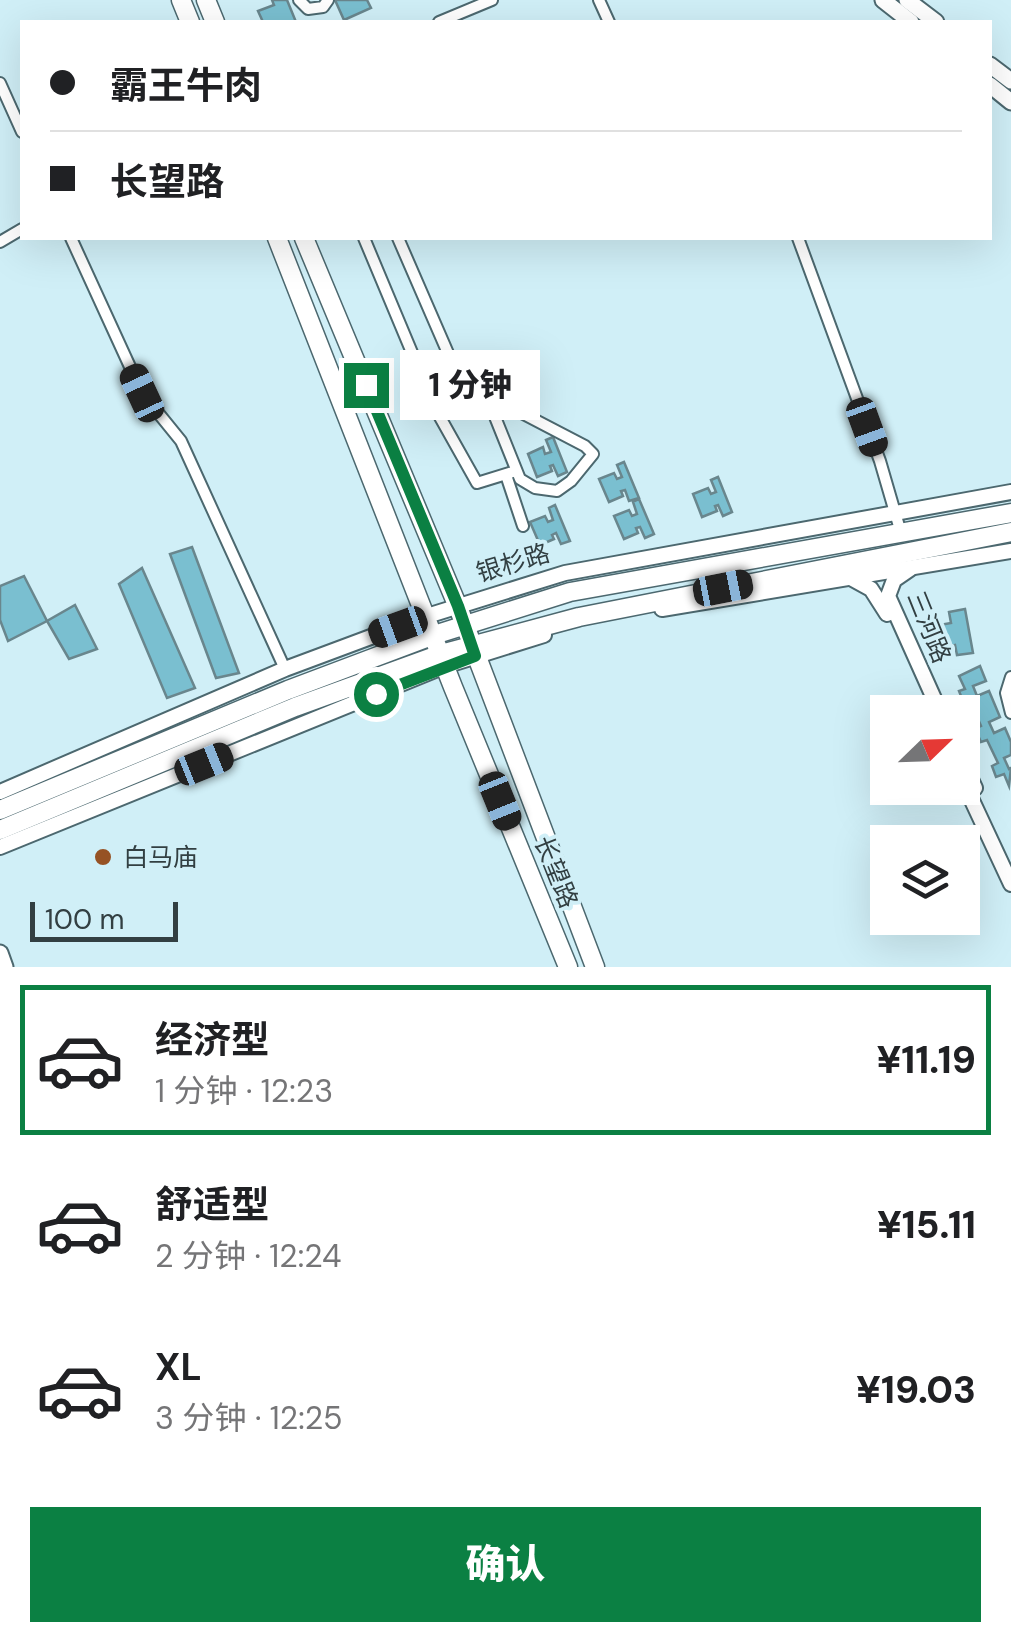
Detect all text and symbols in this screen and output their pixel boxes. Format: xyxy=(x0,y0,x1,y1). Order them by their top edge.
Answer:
text: 霸王牛肉 xyxy=(110,61,262,111)
text: 长望路 xyxy=(110,157,224,207)
callout: 1 分钟 xyxy=(401,350,541,420)
car xyxy=(116,359,168,427)
route end xyxy=(344,363,389,408)
text: 1 分钟 xyxy=(428,364,512,406)
car xyxy=(843,394,891,460)
street label: 银杉路 xyxy=(472,536,554,590)
car xyxy=(691,568,755,608)
street label: 三河路 xyxy=(900,586,958,668)
car xyxy=(365,603,431,651)
route start xyxy=(354,672,399,717)
north arrow xyxy=(870,695,980,805)
map controls xyxy=(870,695,980,935)
car xyxy=(171,739,237,789)
car xyxy=(475,768,525,834)
button: layers xyxy=(870,825,980,935)
street label: 长望路 xyxy=(527,831,585,913)
place label: 白马庙 xyxy=(123,841,198,874)
marker: 白马庙 xyxy=(92,846,114,868)
scale bar xyxy=(30,897,178,941)
text: 100 m xyxy=(45,901,124,938)
icon: car xyxy=(35,1015,125,1105)
text: 经济型 xyxy=(155,1015,269,1065)
text: ¥11.19 xyxy=(876,1035,976,1085)
text: 1 分钟 · 12:23 xyxy=(155,1070,333,1112)
icon: car xyxy=(35,1180,125,1270)
text: 舒适型 xyxy=(155,1180,269,1230)
text: ¥15.11 xyxy=(877,1200,976,1250)
text: 2 分钟 · 12:24 xyxy=(155,1235,342,1277)
text: XL xyxy=(155,1342,202,1392)
icon: car xyxy=(35,1345,125,1435)
text: ¥19.03 xyxy=(856,1365,976,1415)
text: 3 分钟 · 12:25 xyxy=(155,1397,343,1439)
button: 确认 xyxy=(30,1507,981,1622)

